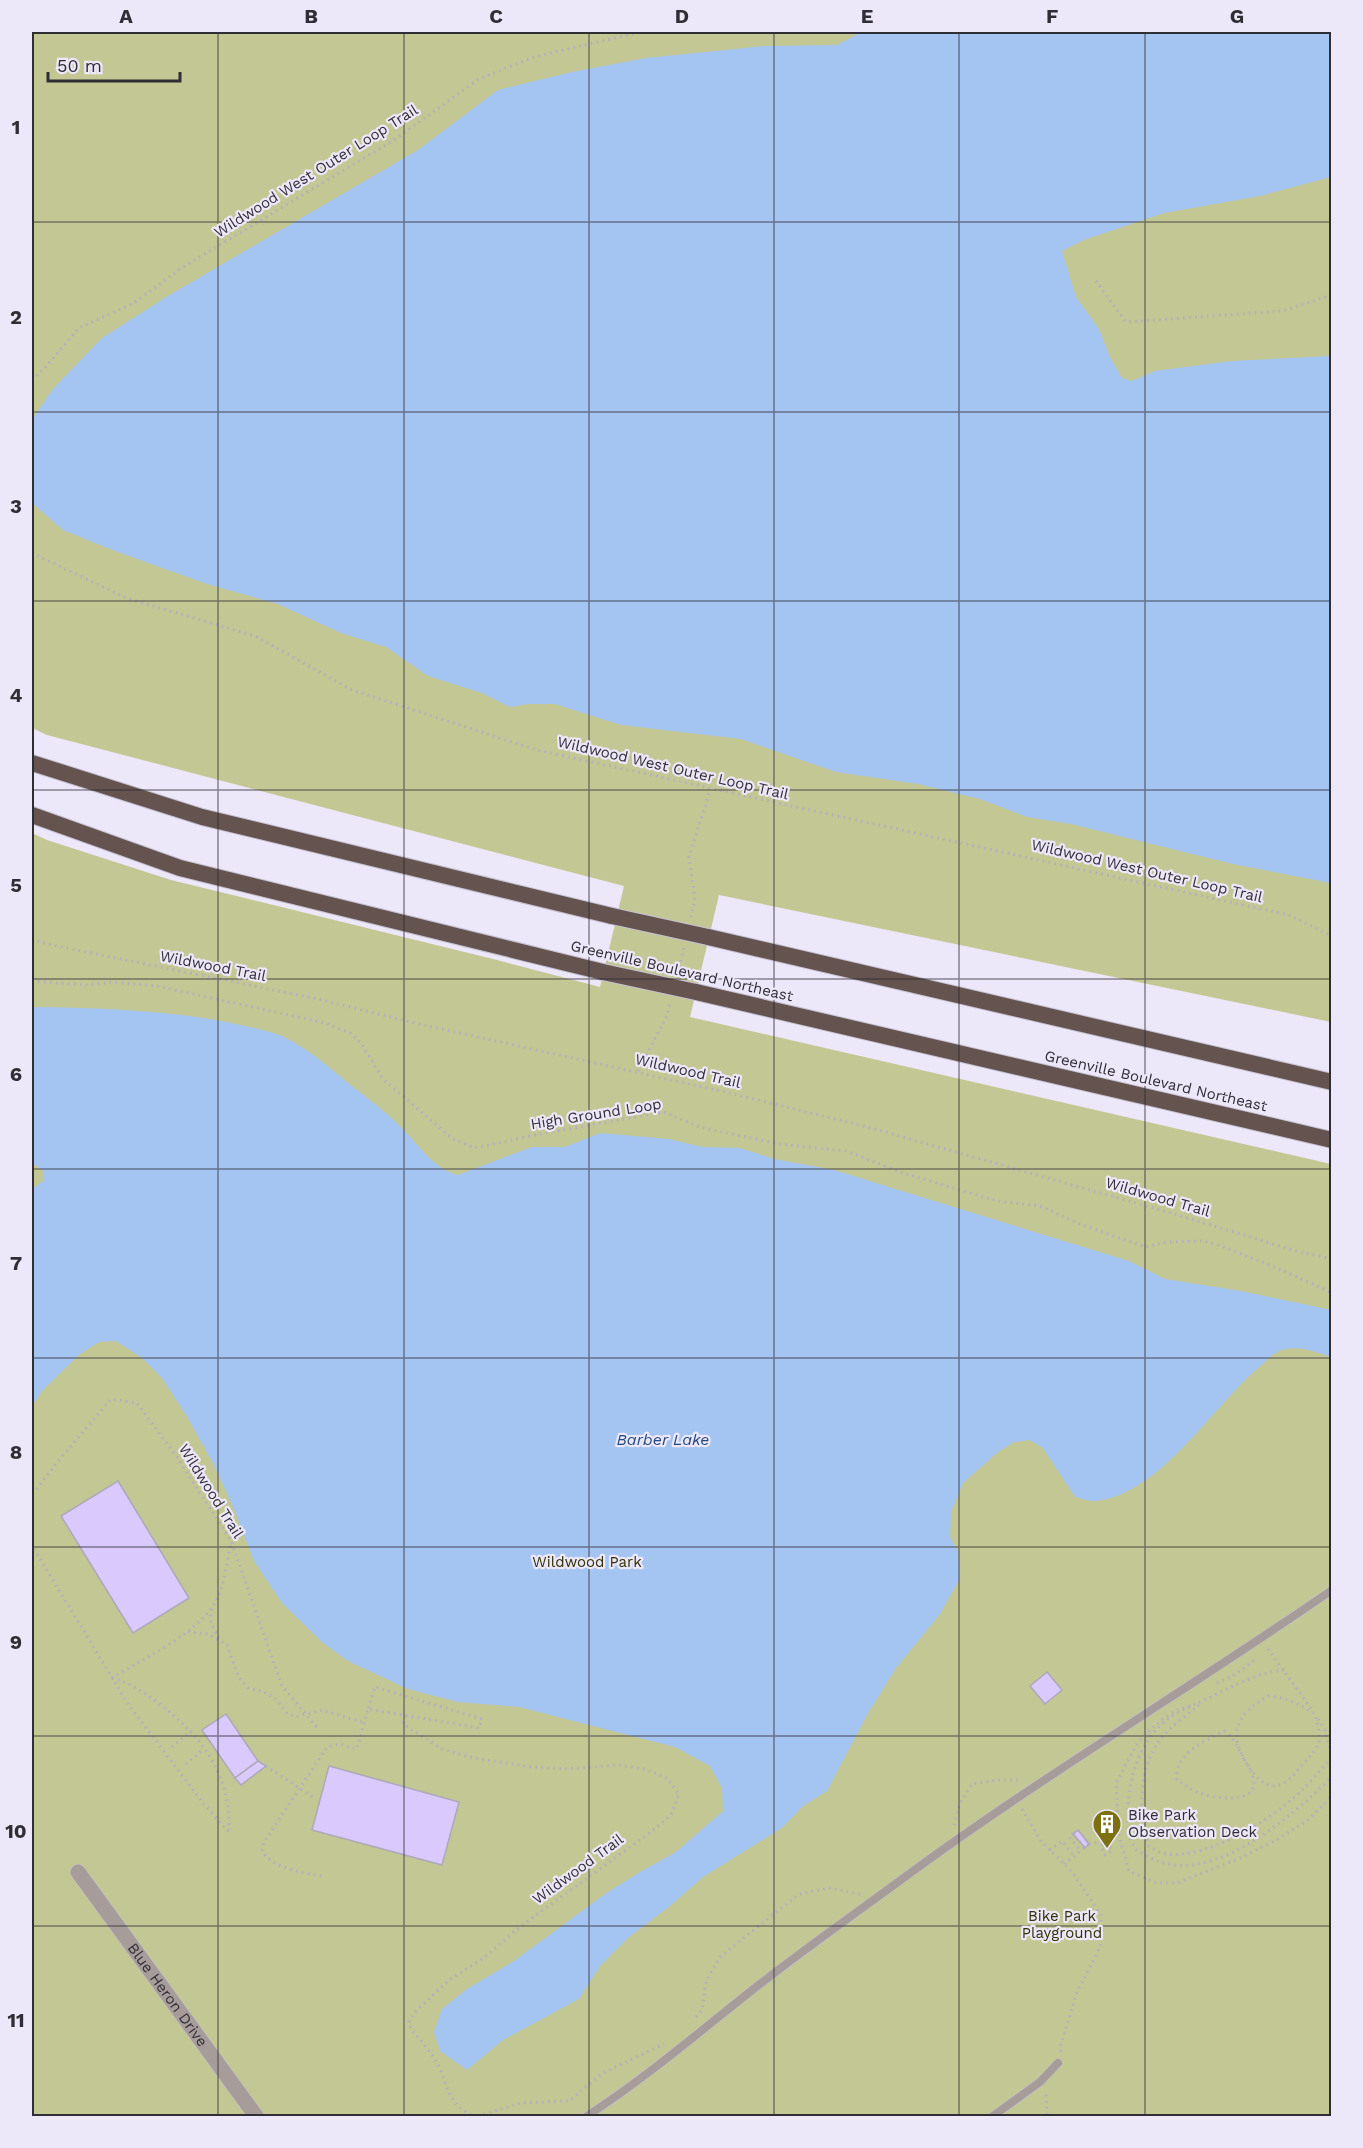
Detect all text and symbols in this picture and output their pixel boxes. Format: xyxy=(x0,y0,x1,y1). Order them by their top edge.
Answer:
text: A xyxy=(119,4,133,28)
text: B xyxy=(304,4,318,28)
text: C xyxy=(489,4,503,28)
text: D xyxy=(675,4,689,28)
text: E xyxy=(861,4,873,28)
text: F xyxy=(1046,4,1058,28)
text: G xyxy=(1230,4,1244,28)
scale bar xyxy=(48,45,180,83)
text: 50 m xyxy=(57,55,102,76)
street label: Wildwood West Outer Loop Trail xyxy=(211,100,422,241)
text: 1 xyxy=(12,115,20,139)
text: 2 xyxy=(10,305,22,329)
text: 3 xyxy=(10,494,22,518)
text: 4 xyxy=(10,683,23,707)
street label: Wildwood West Outer Loop Trail xyxy=(556,733,791,804)
street label: Wildwood West Outer Loop Trail xyxy=(1030,836,1265,907)
text: 5 xyxy=(10,873,22,897)
street label: Greenville Boulevard Northeast xyxy=(569,937,796,1006)
street label: Wildwood Trail xyxy=(158,947,268,985)
street label: Greenville Boulevard Northeast xyxy=(1043,1047,1270,1116)
street label: Wildwood Trail xyxy=(633,1050,743,1092)
text: 6 xyxy=(10,1062,22,1086)
street label: High Ground Loop xyxy=(529,1095,663,1133)
street label: Wildwood Trail xyxy=(1104,1173,1213,1221)
text: 7 xyxy=(10,1251,22,1275)
water label: Barber Lake xyxy=(616,1430,710,1449)
text: 8 xyxy=(10,1440,22,1464)
street label: Wildwood Trail xyxy=(175,1441,247,1542)
park label: Wildwood Park xyxy=(532,1553,642,1571)
text: 9 xyxy=(10,1630,22,1654)
place label: Bike Park Observation Deck xyxy=(1128,1806,1258,1841)
building icon: Bike Park Observation Deck xyxy=(1091,1808,1123,1850)
text: 10 xyxy=(5,1819,27,1843)
street label: Wildwood Trail xyxy=(529,1830,627,1908)
park label: Bike Park Playground xyxy=(1022,1907,1102,1942)
street label: Blue Heron Drive xyxy=(124,1940,211,2050)
text: 11 xyxy=(7,2008,25,2032)

